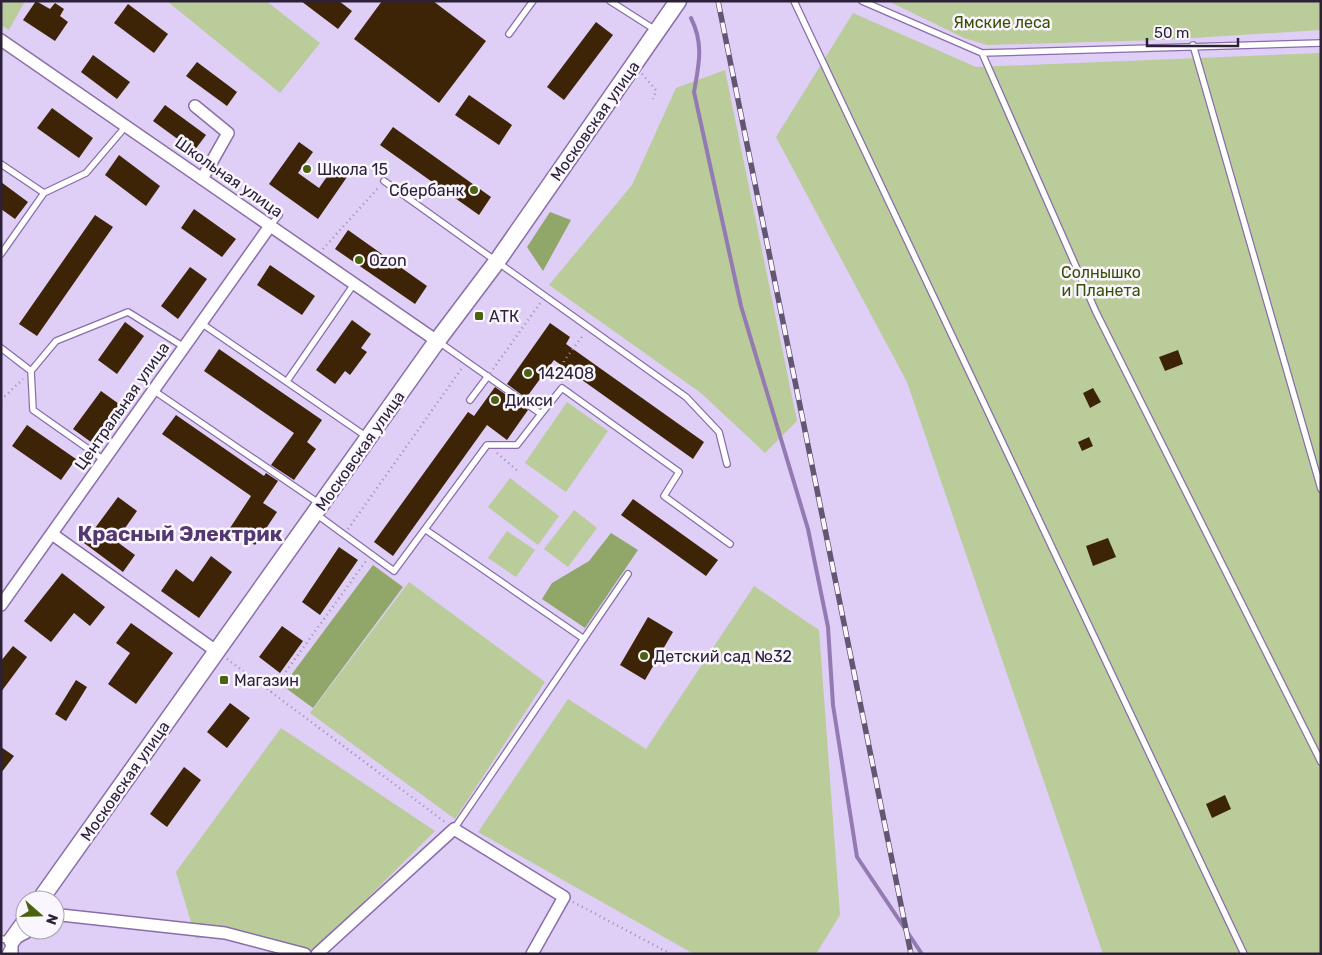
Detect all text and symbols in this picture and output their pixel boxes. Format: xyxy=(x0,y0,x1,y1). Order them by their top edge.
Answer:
park label: Ямские леса xyxy=(953,13,1051,32)
scale bar xyxy=(1147,15,1238,47)
text: 50 m xyxy=(1154,24,1189,42)
street label: Московская улица xyxy=(546,57,644,185)
street label: Школьная улица xyxy=(171,133,287,221)
place label: Школа 15 xyxy=(317,160,388,179)
marker: Школа 15 xyxy=(301,163,313,175)
place label: Сбербанк xyxy=(389,181,464,200)
marker: Сбербанк xyxy=(468,184,480,196)
place label: Ozon xyxy=(369,251,407,270)
marker: Ozon xyxy=(353,254,365,266)
park label: Солнышко и Планета xyxy=(1061,263,1141,300)
place label: АТК xyxy=(489,307,519,326)
marker: АТК xyxy=(473,310,485,322)
street label: Центральная улица xyxy=(71,339,173,473)
place label: 142408 xyxy=(538,364,594,383)
marker: 142408 xyxy=(522,367,534,379)
street label: Московская улица xyxy=(311,387,409,515)
place label: Дикси xyxy=(505,391,553,410)
marker: Дикси xyxy=(489,394,501,406)
district label: Красный Электрик xyxy=(78,521,283,546)
place label: Детский сад №32 xyxy=(654,647,792,666)
marker: Детский сад №32 xyxy=(638,650,650,662)
place label: Магазин xyxy=(234,671,299,690)
marker: Магазин xyxy=(218,674,230,686)
street label: Московская улица xyxy=(76,717,174,845)
north arrow xyxy=(15,890,65,940)
text: N xyxy=(42,912,61,927)

